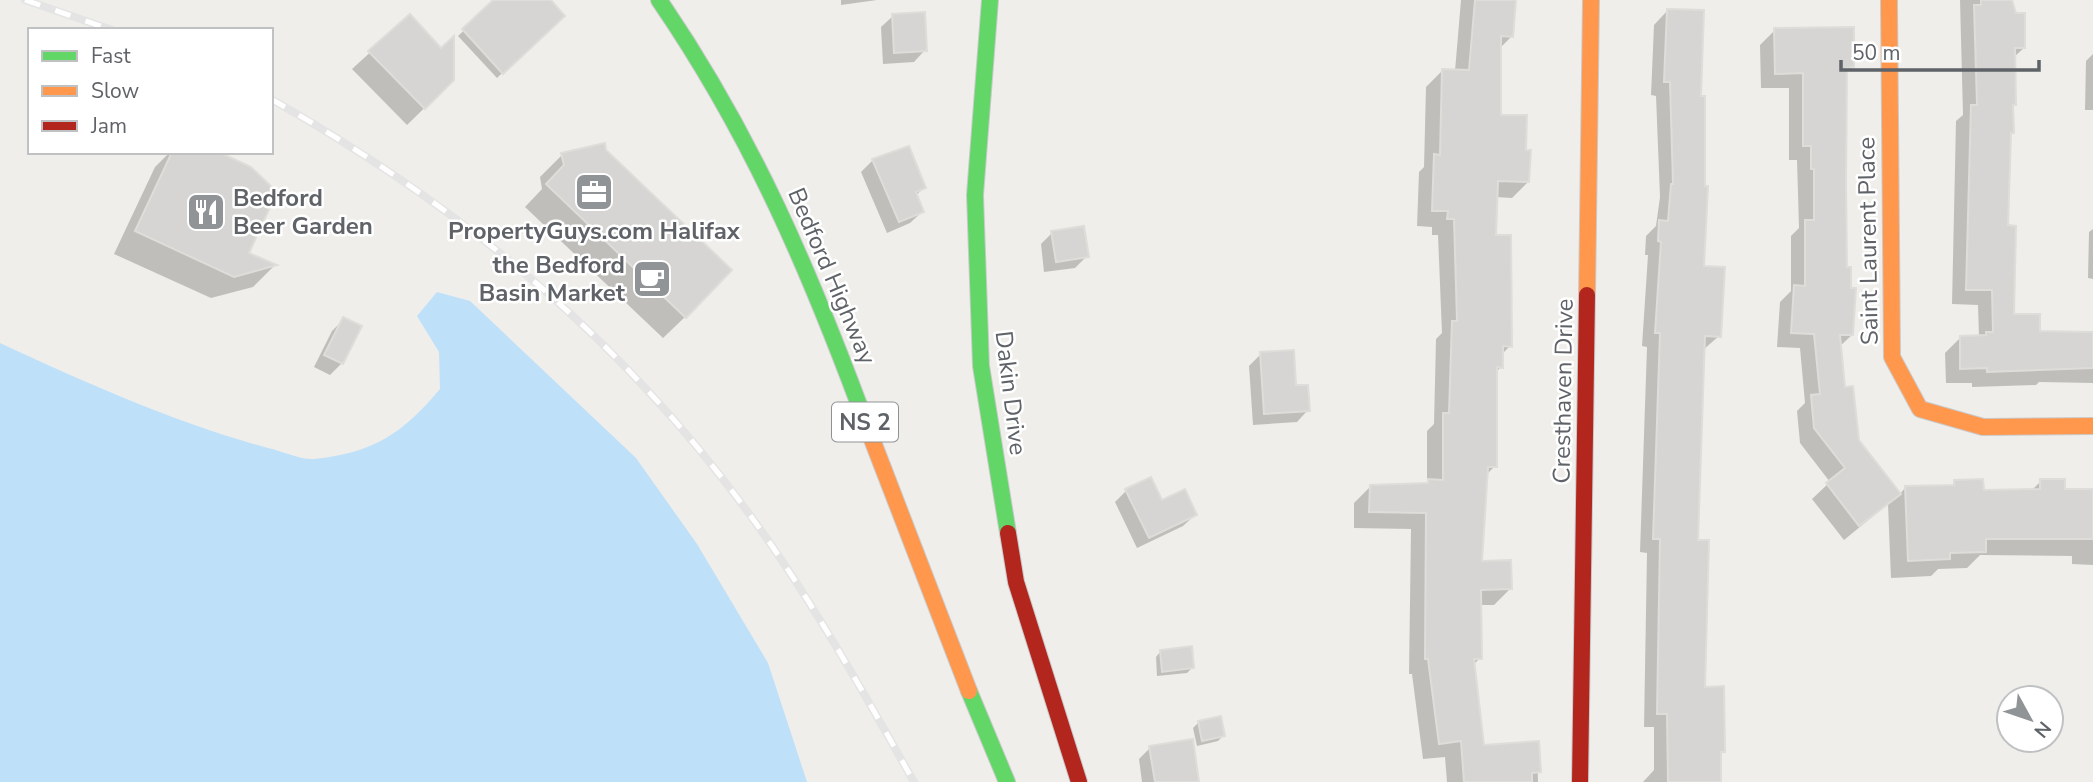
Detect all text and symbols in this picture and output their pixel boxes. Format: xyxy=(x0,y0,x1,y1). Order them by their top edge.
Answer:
legend xyxy=(28,28,273,154)
scale bar xyxy=(1841,28,2039,72)
text: 50 m xyxy=(1852,39,1901,67)
text: Fast xyxy=(91,42,131,70)
text: Slow xyxy=(91,77,140,105)
text: Jam xyxy=(90,112,127,140)
street label: Saint Laurent Place xyxy=(1850,136,1886,346)
office icon: PropertyGuys.com Halifax xyxy=(573,171,615,213)
place label: Bedford Beer Garden xyxy=(233,182,373,242)
street label: Bedford Highway xyxy=(780,183,884,370)
restaurant icon: Bedford Beer Garden xyxy=(185,191,227,233)
place label: PropertyGuys.com Halifax xyxy=(448,215,741,247)
place label: the Bedford Basin Market xyxy=(479,249,626,309)
cafe icon: the Bedford Basin Market xyxy=(631,258,673,300)
street label: Cresthaven Drive xyxy=(1545,298,1581,484)
street label: Dakin Drive xyxy=(988,329,1034,457)
road number: NS 2 xyxy=(832,402,898,442)
north arrow xyxy=(1995,684,2065,754)
text: N xyxy=(2028,715,2057,743)

